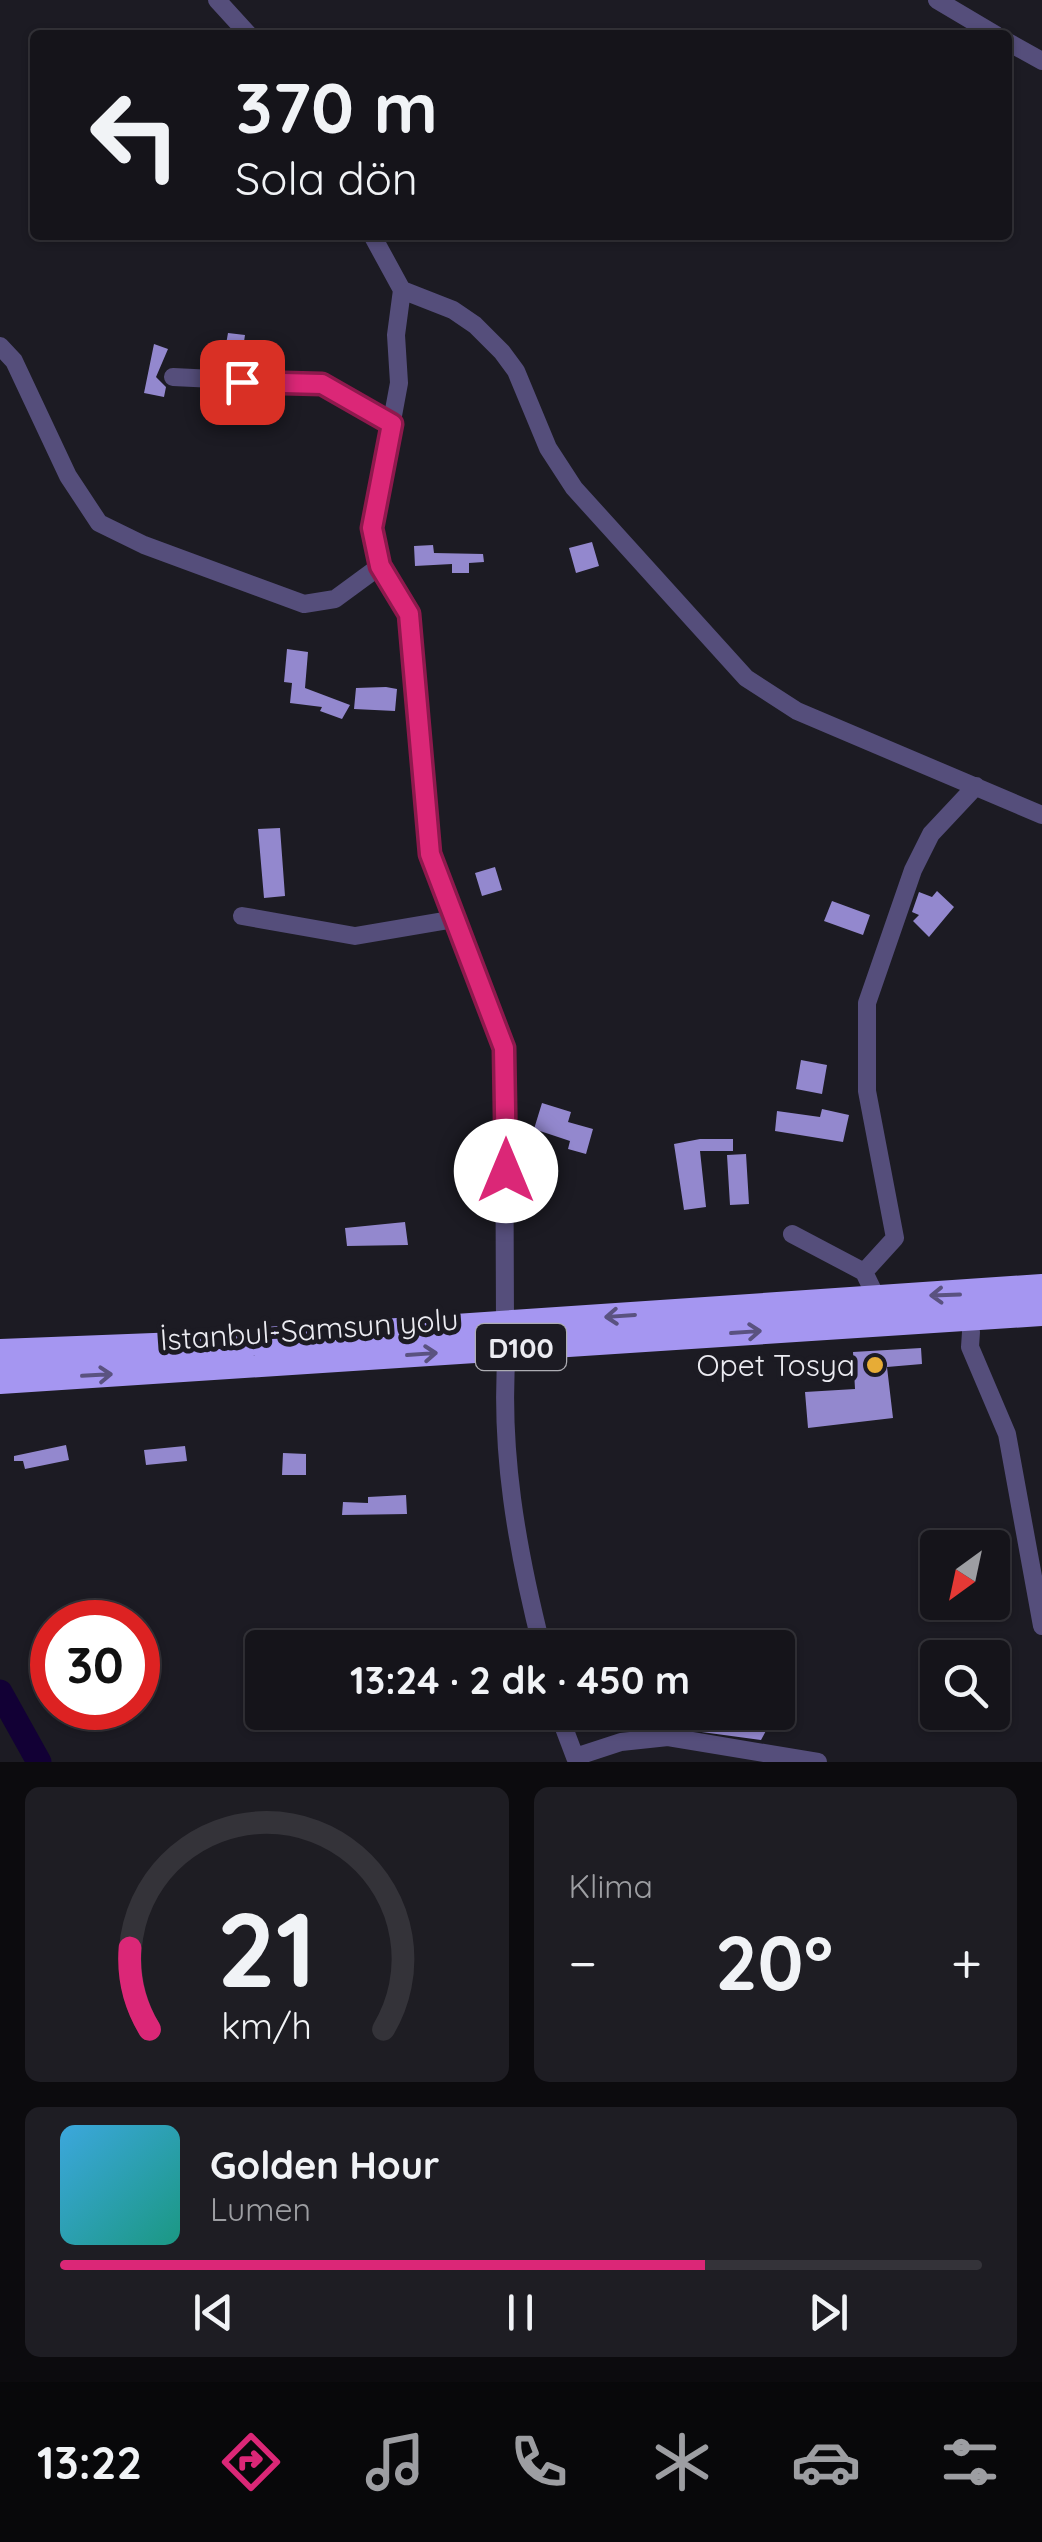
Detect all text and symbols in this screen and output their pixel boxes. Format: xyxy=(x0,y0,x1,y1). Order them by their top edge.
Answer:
text: 370 m xyxy=(235,63,438,151)
icon: left xyxy=(70,70,200,200)
text: Sola dön xyxy=(235,150,418,206)
pin xyxy=(200,340,285,425)
icon: arrive xyxy=(215,355,270,410)
position arrow xyxy=(454,1119,558,1223)
one-way arrow xyxy=(929,1285,961,1304)
street label: İstanbul-Samsun yolu xyxy=(159,1300,459,1358)
one-way arrow xyxy=(605,1307,637,1326)
one-way arrow xyxy=(729,1322,761,1341)
road number: D100 xyxy=(476,1324,566,1370)
one-way arrow xyxy=(405,1344,437,1363)
place label: Opet Tosya xyxy=(697,1346,855,1384)
marker: Opet Tosya xyxy=(864,1354,886,1376)
one-way arrow xyxy=(81,1365,113,1384)
north arrow xyxy=(920,1530,1010,1620)
map controls xyxy=(920,1530,1010,1730)
speed limit sign: 30 xyxy=(30,1600,160,1730)
button: search xyxy=(920,1640,1010,1730)
text: 13:24 · 2 dk · 450 m xyxy=(350,1656,690,1704)
text: Klima xyxy=(569,1866,653,1906)
text: 21 xyxy=(217,1883,317,2013)
text: 20° xyxy=(715,1915,833,2009)
text: − xyxy=(569,1928,597,1997)
text: + xyxy=(951,1928,982,1997)
text: km/h xyxy=(221,2003,312,2048)
text: Golden Hour xyxy=(210,2141,439,2189)
text: Lumen xyxy=(210,2189,311,2229)
icon: previous xyxy=(186,2285,241,2340)
icon: pause xyxy=(493,2285,548,2340)
icon: next xyxy=(801,2285,856,2340)
icon: directions xyxy=(216,2427,286,2497)
icon: music xyxy=(360,2427,430,2497)
icon: phone xyxy=(504,2427,574,2497)
icon: climate xyxy=(647,2427,717,2497)
icon: car xyxy=(791,2427,861,2497)
icon: filters xyxy=(935,2427,1005,2497)
text: 13:22 xyxy=(37,2434,142,2490)

